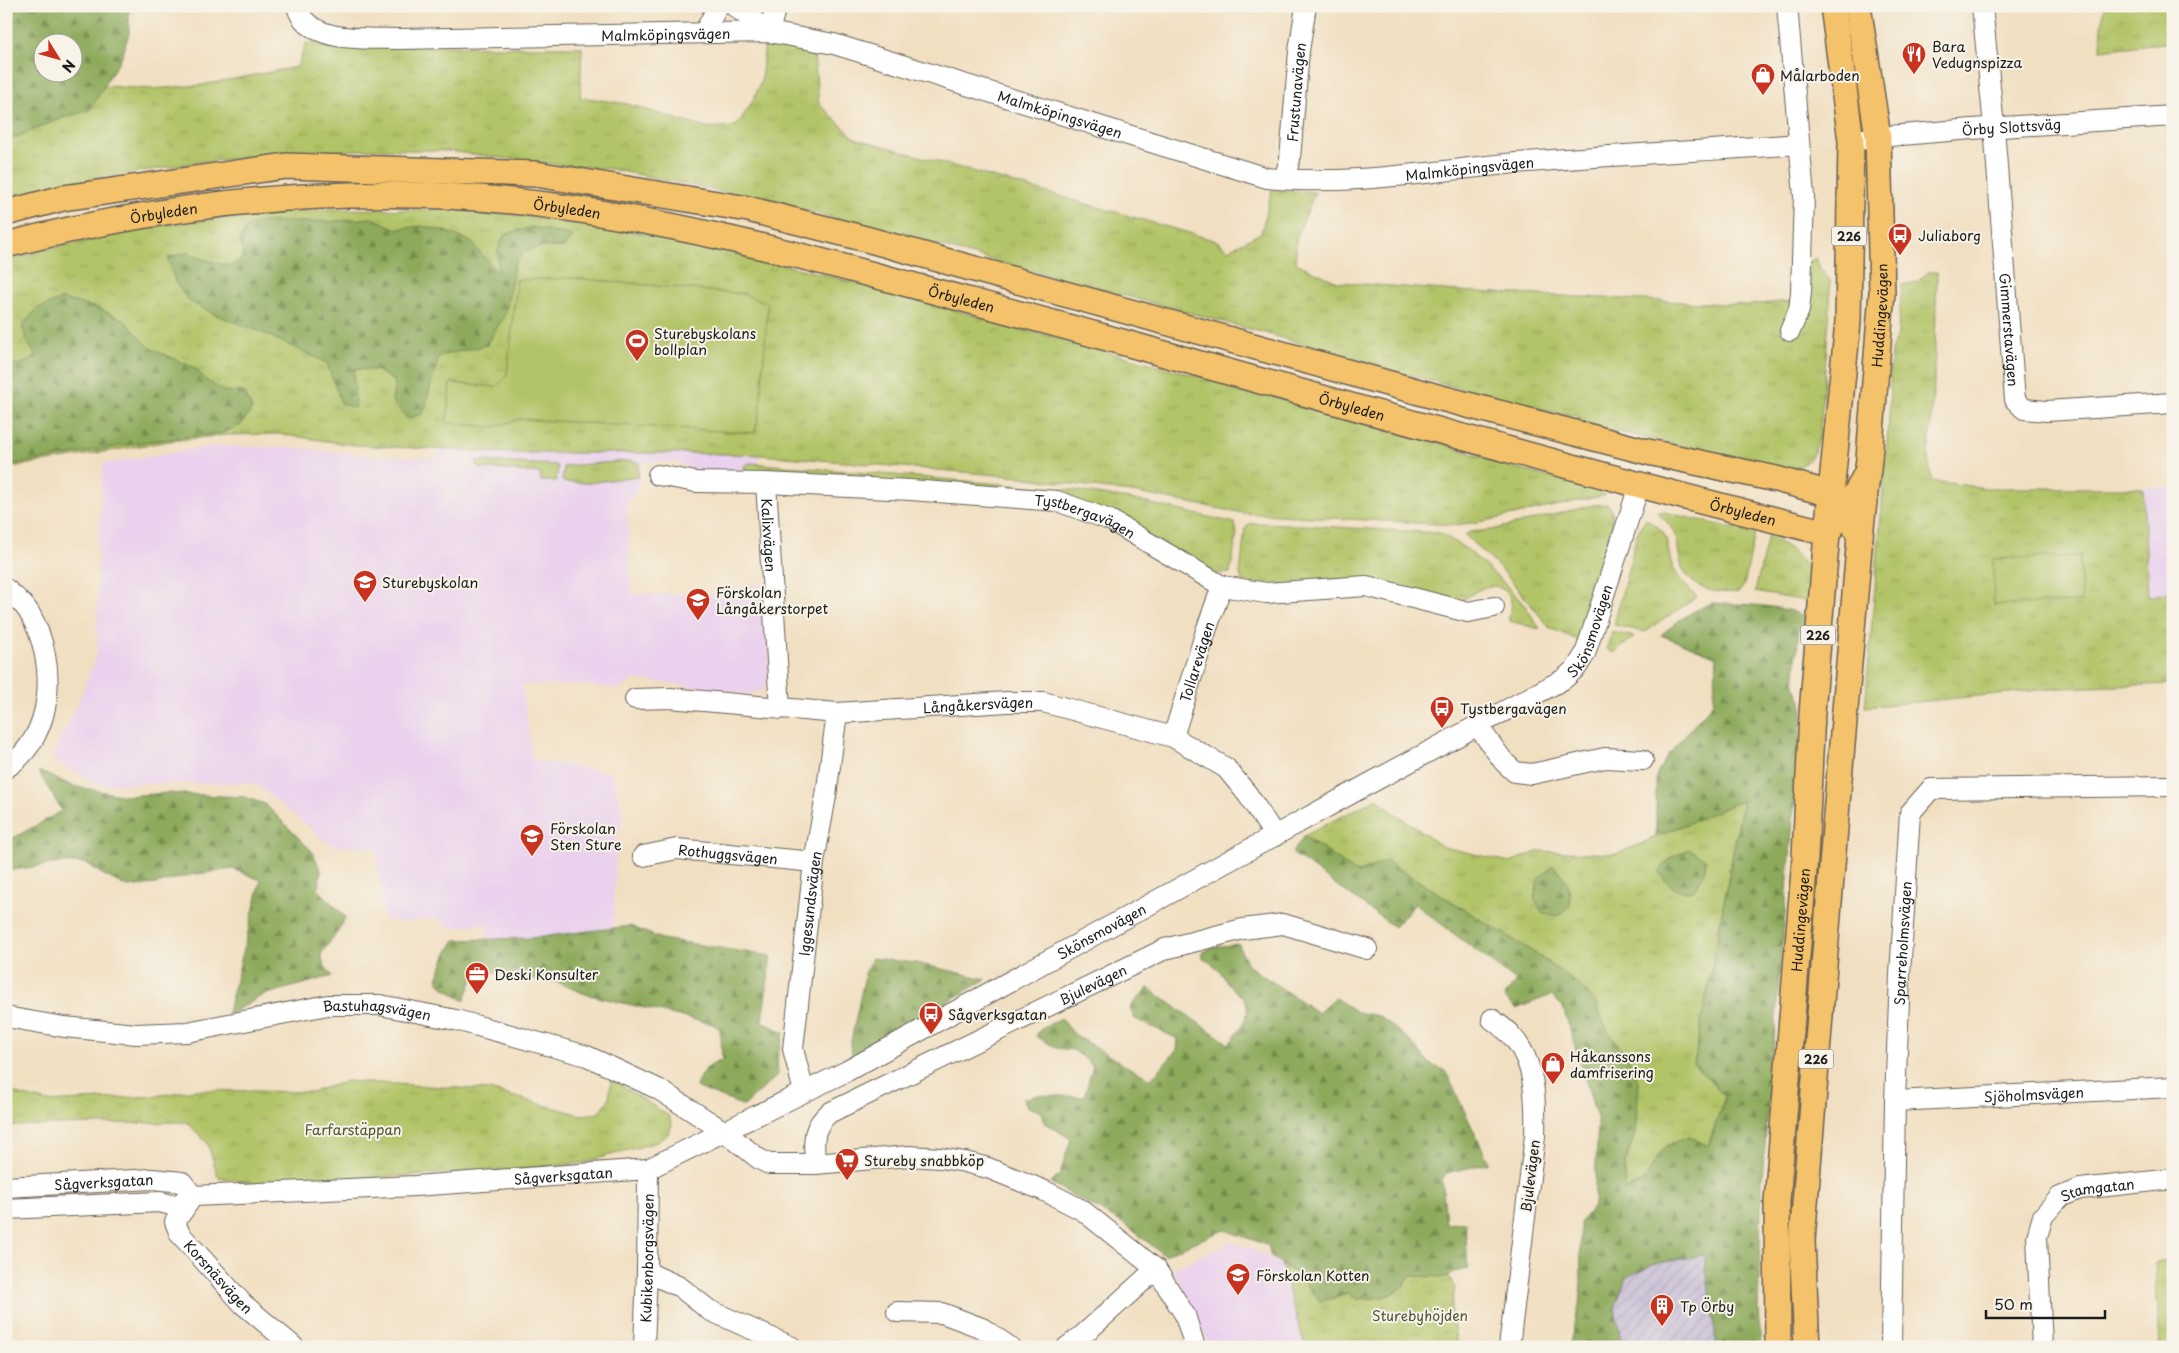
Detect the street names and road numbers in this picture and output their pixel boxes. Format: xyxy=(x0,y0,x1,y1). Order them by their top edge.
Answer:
street label: Malmköpingsvägen xyxy=(601,22,731,46)
street label: Frustunavägen xyxy=(1281,41,1311,143)
street label: Malmköpingsvägen xyxy=(995,85,1125,143)
street label: Örby Slottsväg xyxy=(1961,113,2062,140)
street label: Malmköpingsvägen xyxy=(1404,151,1535,186)
street label: Örbyleden xyxy=(532,193,602,223)
street label: Örbyleden xyxy=(128,197,199,228)
road number: 226 xyxy=(1832,227,1866,246)
street label: Huddingevägen xyxy=(1866,263,1893,368)
street label: Gimmerstavägen xyxy=(1995,272,2024,387)
street label: Örbyleden xyxy=(926,280,997,317)
street label: Örbyleden xyxy=(1316,387,1387,426)
street label: Tystbergavägen xyxy=(1034,489,1139,543)
street label: Örbyleden xyxy=(1707,493,1778,530)
street label: Kalixvägen xyxy=(756,497,782,572)
street label: Skönsmovägen xyxy=(1562,582,1617,682)
street label: Tollarevägen xyxy=(1174,618,1219,705)
road number: 226 xyxy=(1800,626,1836,644)
street label: Långåkersvägen xyxy=(922,691,1033,718)
street label: Rothuggsvägen xyxy=(677,839,779,869)
street label: Iggesundsvägen xyxy=(793,849,826,957)
street label: Huddingevägen xyxy=(1785,867,1815,973)
street label: Sparreholmsvägen xyxy=(1888,880,1916,1006)
street label: Skönsmovägen xyxy=(1053,898,1150,964)
street label: Bjulevägen xyxy=(1055,959,1130,1010)
street label: Bastuhagsvägen xyxy=(321,994,433,1025)
road number: 226 xyxy=(1798,1050,1834,1068)
street label: Sjöholmsvägen xyxy=(1983,1081,2084,1107)
street label: Bjulevägen xyxy=(1515,1138,1545,1214)
street label: Sågverksgatan xyxy=(513,1161,613,1189)
street label: Sågverksgatan xyxy=(54,1168,154,1195)
street label: Stamgatan xyxy=(2057,1173,2135,1206)
street label: Kubikenborgsvägen xyxy=(634,1193,658,1323)
street label: Korsnäsvägen xyxy=(179,1235,257,1318)

